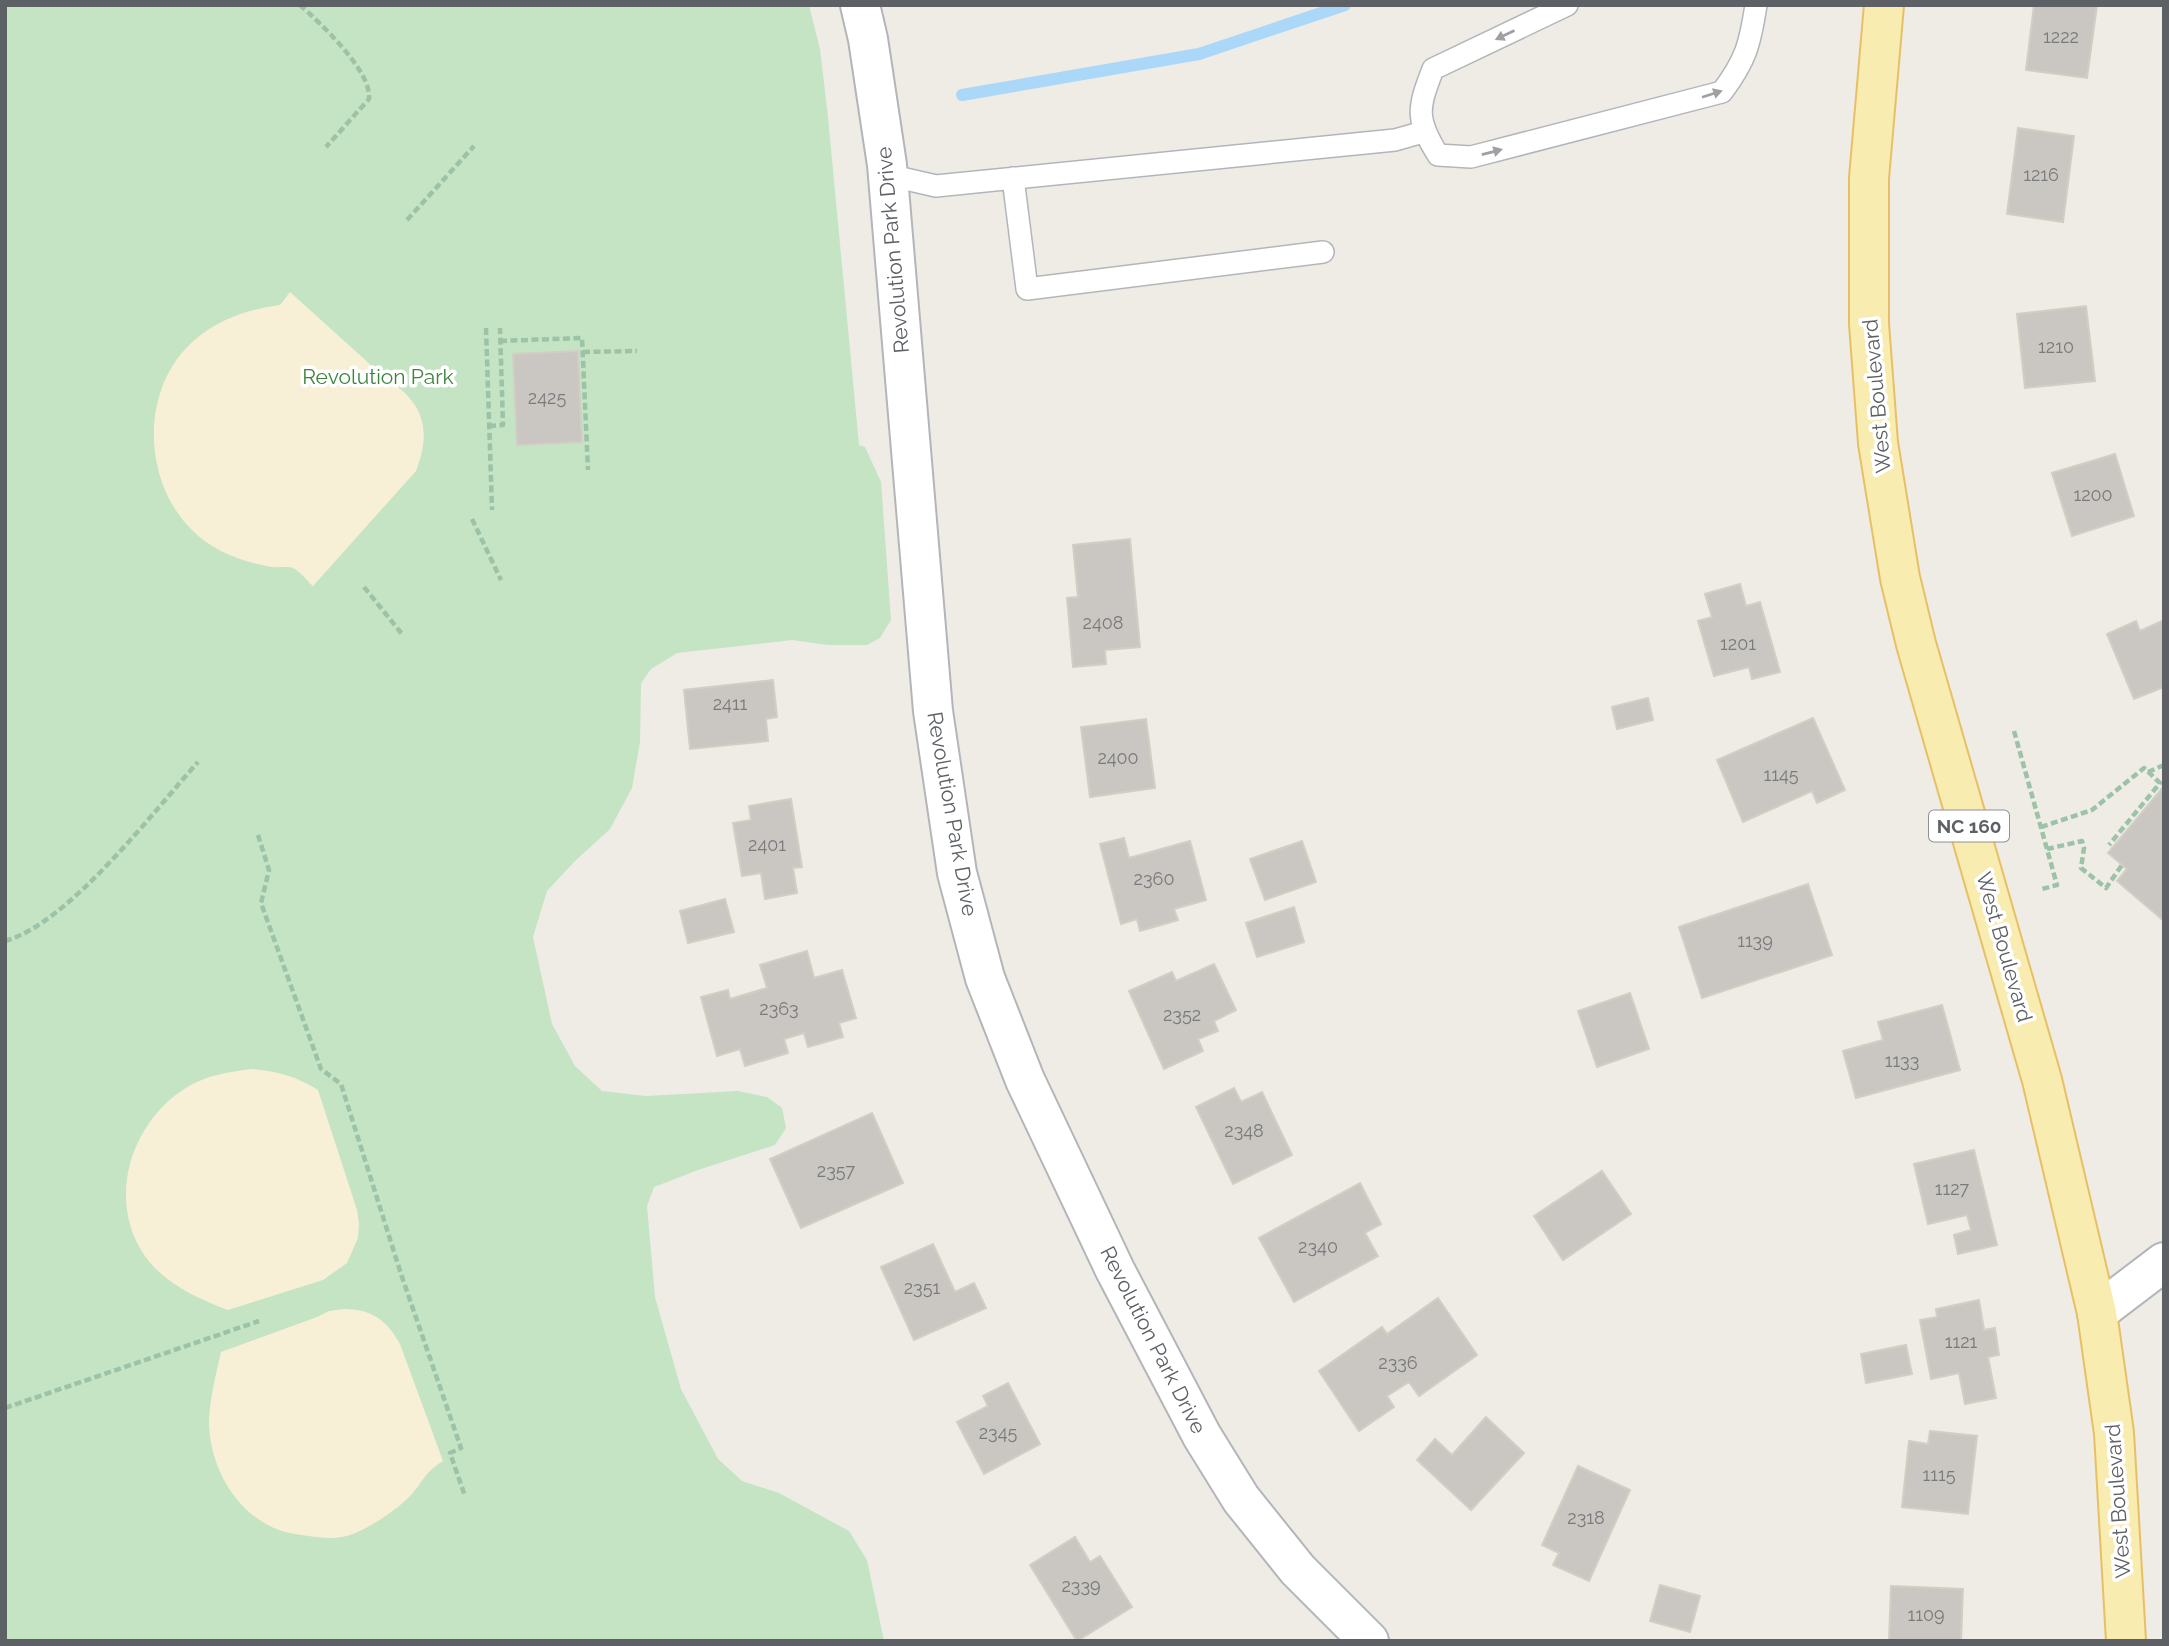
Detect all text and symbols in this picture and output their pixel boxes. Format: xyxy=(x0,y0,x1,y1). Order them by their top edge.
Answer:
house number: 1222 xyxy=(2043,26,2079,47)
one-way arrow xyxy=(1495,29,1515,40)
one-way arrow xyxy=(1702,89,1723,99)
street label: Revolution Park Drive xyxy=(871,146,914,354)
one-way arrow xyxy=(1481,146,1503,157)
house number: 1216 xyxy=(2023,164,2059,185)
street label: West Boulevard xyxy=(1857,318,1896,474)
house number: 1210 xyxy=(2038,336,2074,357)
park label: Revolution Park xyxy=(302,364,454,389)
house number: 2425 xyxy=(528,387,566,408)
house number: 1200 xyxy=(2073,484,2113,505)
house number: 2408 xyxy=(1083,612,1123,633)
house number: 1201 xyxy=(1720,633,1756,654)
house number: 2411 xyxy=(713,693,748,714)
street label: Revolution Park Drive xyxy=(922,710,983,918)
house number: 2400 xyxy=(1097,747,1139,768)
house number: 1145 xyxy=(1763,764,1799,785)
road number: NC 160 xyxy=(1929,810,2009,842)
house number: 2401 xyxy=(748,834,786,855)
house number: 2360 xyxy=(1134,868,1174,889)
street label: West Boulevard xyxy=(1971,869,2038,1025)
house number: 1139 xyxy=(1737,930,1773,951)
house number: 2363 xyxy=(759,998,799,1019)
house number: 2352 xyxy=(1163,1004,1201,1025)
house number: 1133 xyxy=(1885,1050,1919,1071)
house number: 2348 xyxy=(1224,1120,1264,1141)
house number: 2357 xyxy=(817,1160,856,1181)
house number: 1127 xyxy=(1935,1178,1970,1199)
house number: 2340 xyxy=(1298,1236,1338,1257)
street label: Revolution Park Drive xyxy=(1095,1242,1212,1438)
house number: 2351 xyxy=(904,1277,941,1298)
house number: 1121 xyxy=(1945,1331,1978,1352)
house number: 2336 xyxy=(1378,1352,1418,1373)
house number: 2345 xyxy=(979,1422,1017,1443)
street label: West Boulevard xyxy=(2100,1423,2135,1579)
house number: 1115 xyxy=(1923,1464,1956,1485)
house number: 2318 xyxy=(1567,1507,1605,1528)
house number: 2339 xyxy=(1061,1575,1101,1596)
house number: 1109 xyxy=(1908,1604,1944,1625)

